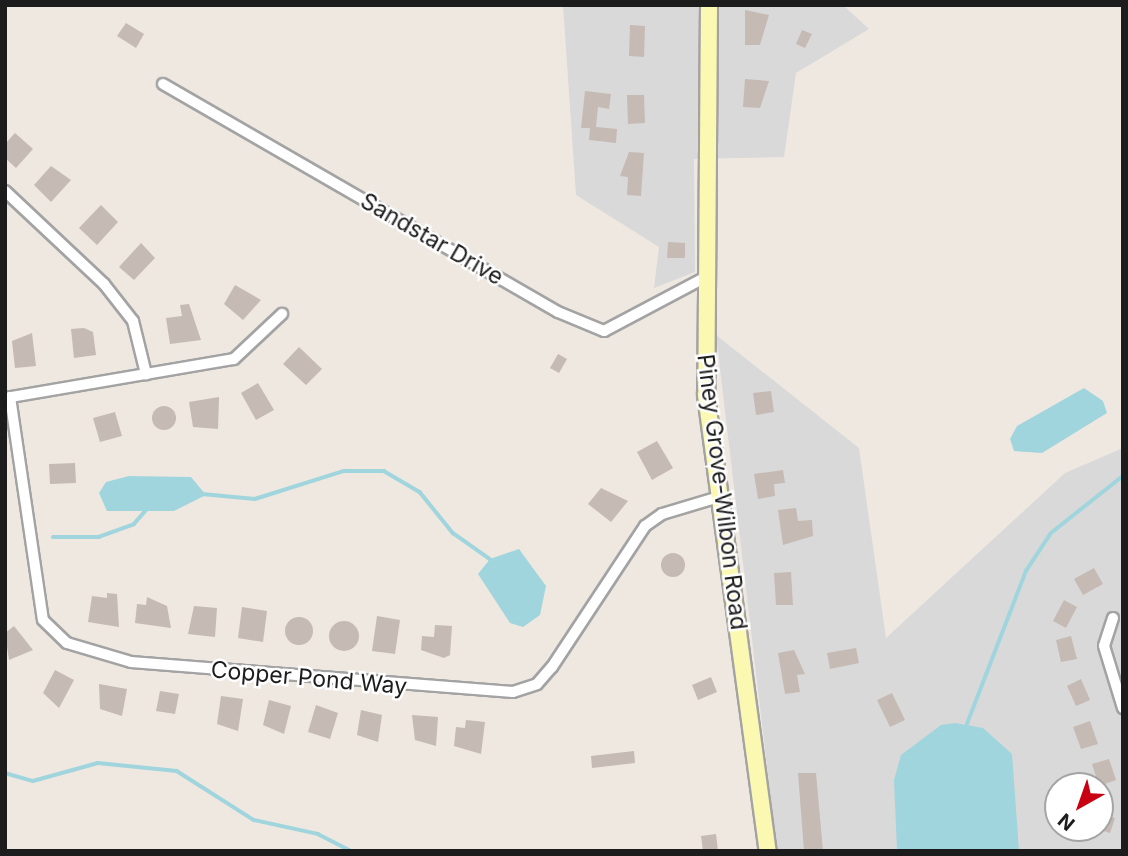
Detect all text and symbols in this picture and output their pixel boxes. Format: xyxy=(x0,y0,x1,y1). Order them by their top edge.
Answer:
street label: Sandstar Drive xyxy=(356,187,508,291)
street label: Piney Grove-Wilbon Road xyxy=(691,353,753,631)
street label: Copper Pond Way xyxy=(210,656,408,700)
north arrow xyxy=(1044,772,1114,842)
text: N xyxy=(1054,808,1079,835)

